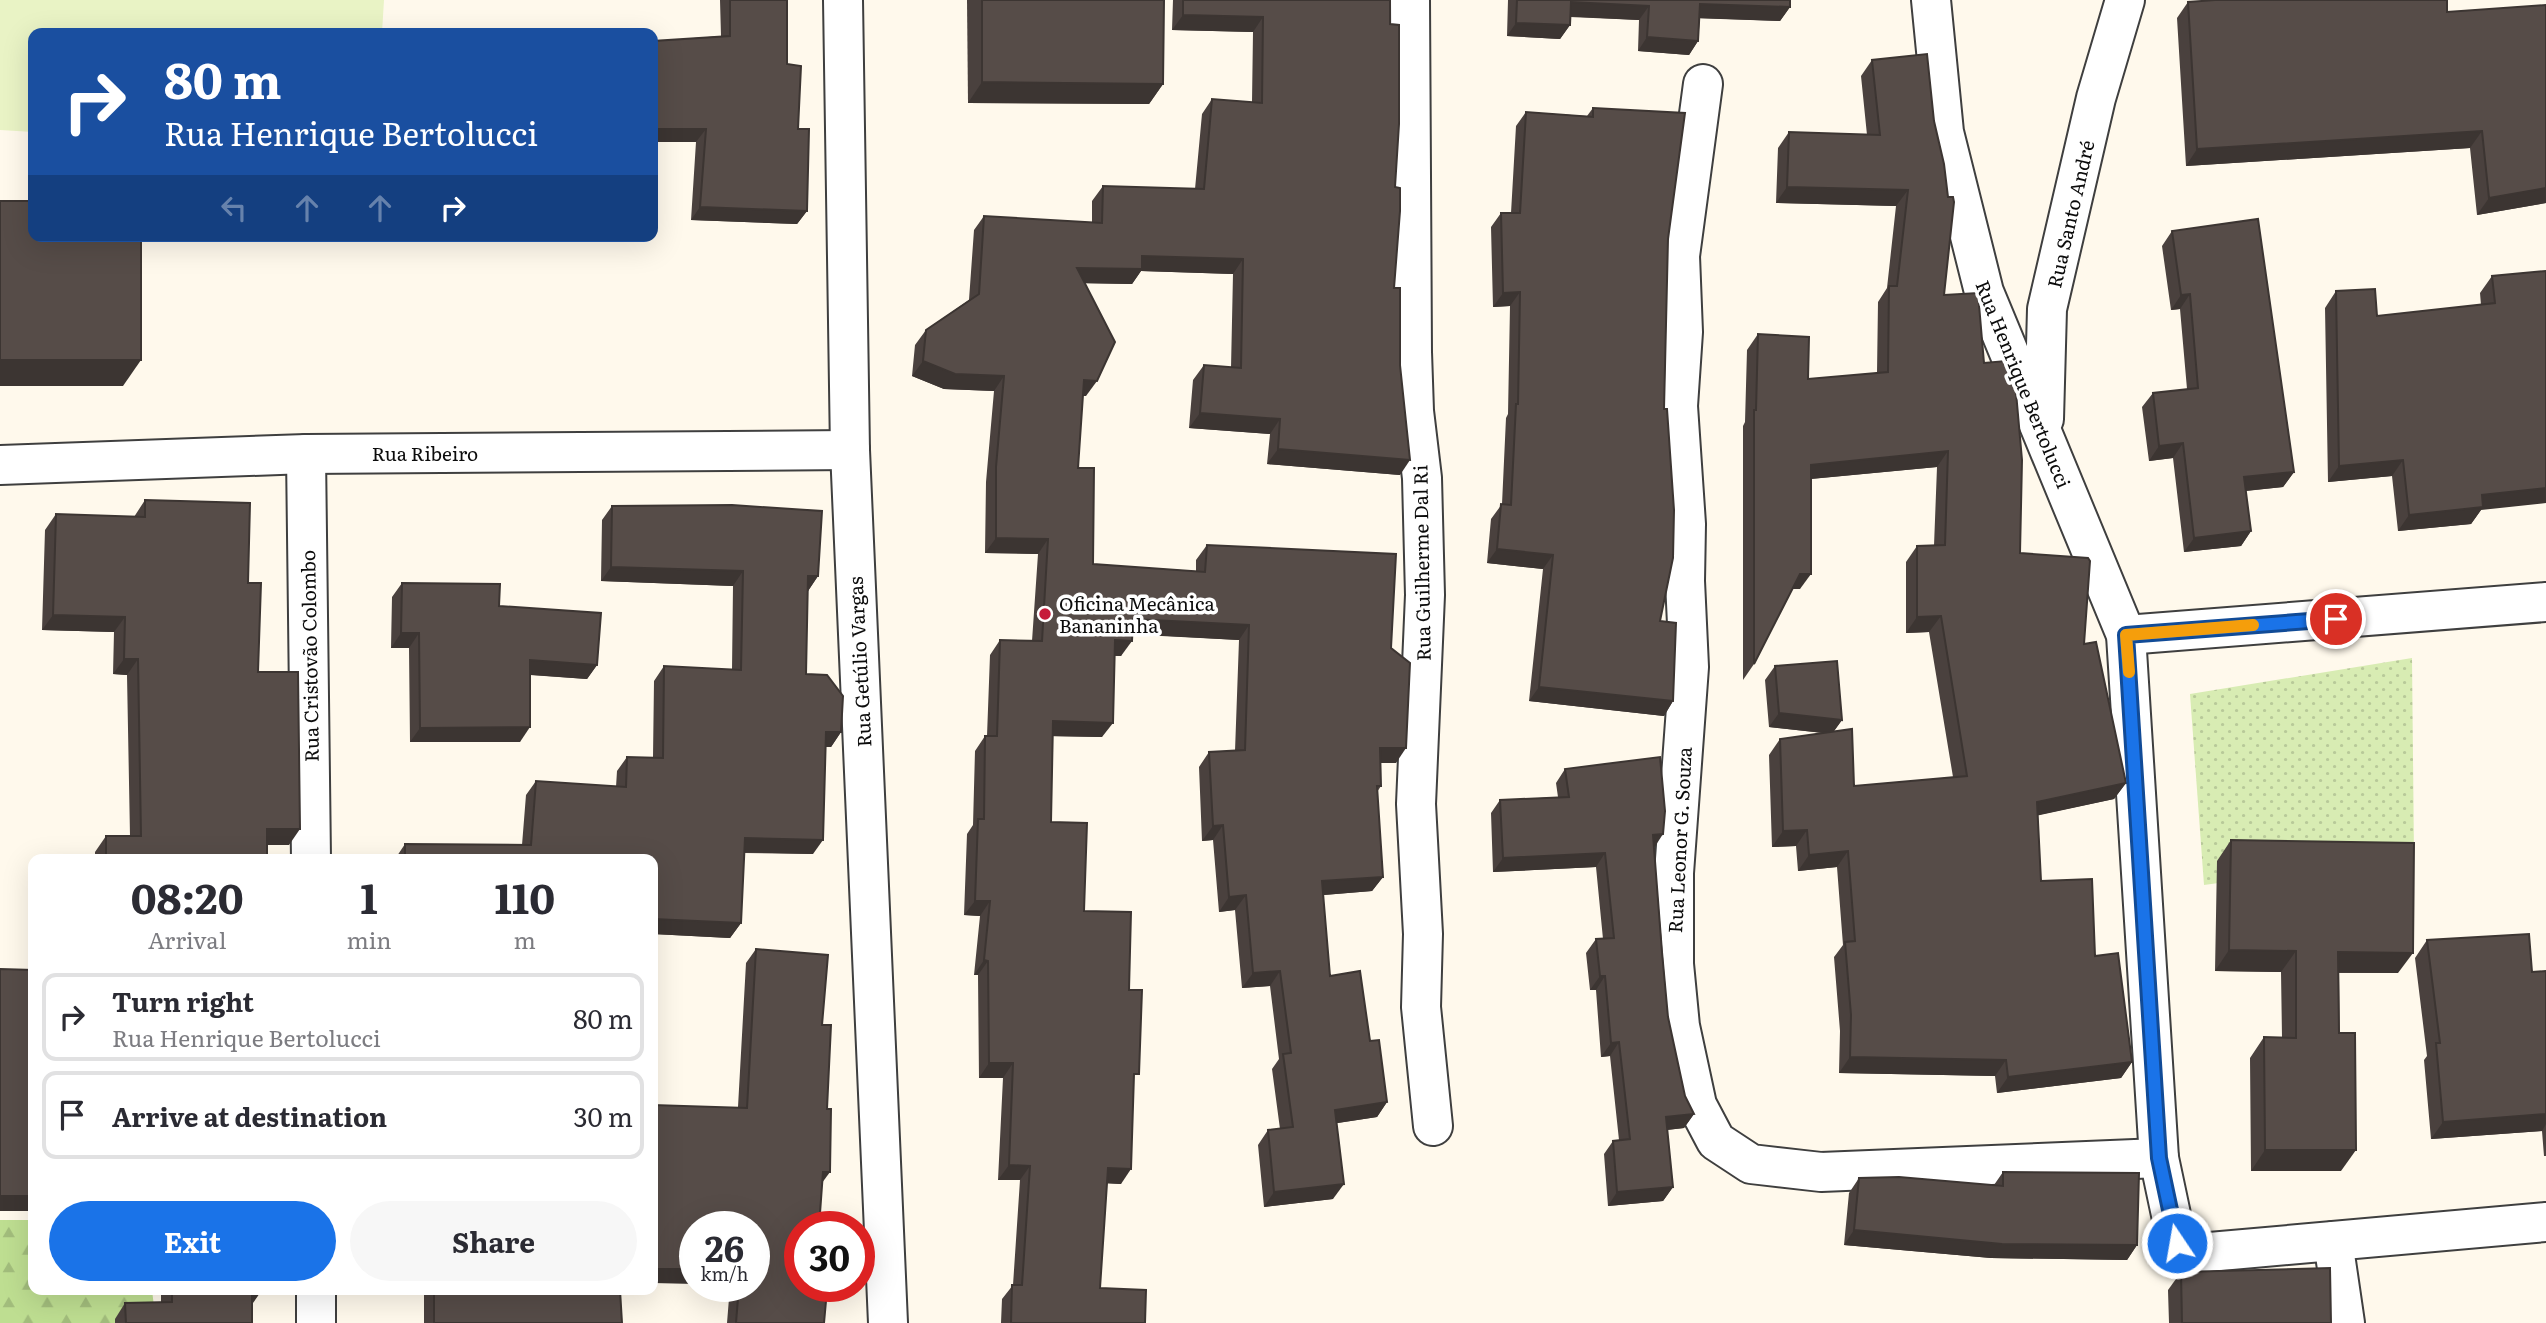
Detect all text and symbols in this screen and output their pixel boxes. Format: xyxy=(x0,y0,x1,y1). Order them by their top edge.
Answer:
text: 80 m xyxy=(164,41,282,114)
icon: right xyxy=(49,56,140,147)
text: Rua Henrique Bertolucci xyxy=(164,108,538,156)
street label: Rua Santo André xyxy=(2039,137,2101,291)
icon: left xyxy=(215,189,253,227)
icon: ahead xyxy=(288,189,326,227)
icon: ahead xyxy=(361,189,399,227)
icon: right xyxy=(434,189,472,227)
street label: Rua Henrique Bertolucci xyxy=(1969,276,2079,492)
street label: Rua Ribeiro xyxy=(372,439,478,467)
street label: Rua Guilherme Dal Ri xyxy=(1405,465,1437,661)
street label: Rua Cristovão Colombo xyxy=(293,550,325,762)
street label: Rua Getúlio Vargas xyxy=(841,576,877,748)
place label: Oficina Mecânica Bananinha xyxy=(1059,589,1216,639)
pin xyxy=(2306,589,2366,649)
icon: arrive xyxy=(2317,600,2355,638)
marker: Oficina Mecânica Bananinha xyxy=(1037,606,1053,622)
street label: Rua Leonor G. Souza xyxy=(1660,745,1698,934)
text: 08:20 xyxy=(131,865,244,927)
text: 1 xyxy=(360,865,378,927)
text: 110 xyxy=(494,865,555,927)
text: Arrival xyxy=(148,922,226,956)
text: min xyxy=(346,922,392,956)
text: m xyxy=(514,922,536,956)
text: Turn right xyxy=(112,981,254,1020)
icon: right xyxy=(53,998,91,1036)
text: 80 m xyxy=(573,998,633,1037)
text: Rua Henrique Bertolucci xyxy=(112,1020,381,1054)
icon: arrive xyxy=(53,1096,91,1134)
text: Arrive at destination xyxy=(112,1096,387,1135)
text: 30 m xyxy=(573,1096,633,1135)
button: Exit xyxy=(49,1201,336,1281)
button: Share xyxy=(350,1201,637,1281)
position arrow xyxy=(2140,1206,2214,1280)
speed limit sign: 30 xyxy=(784,1211,875,1302)
text: 26 xyxy=(705,1221,744,1273)
text: km/h xyxy=(701,1260,748,1287)

